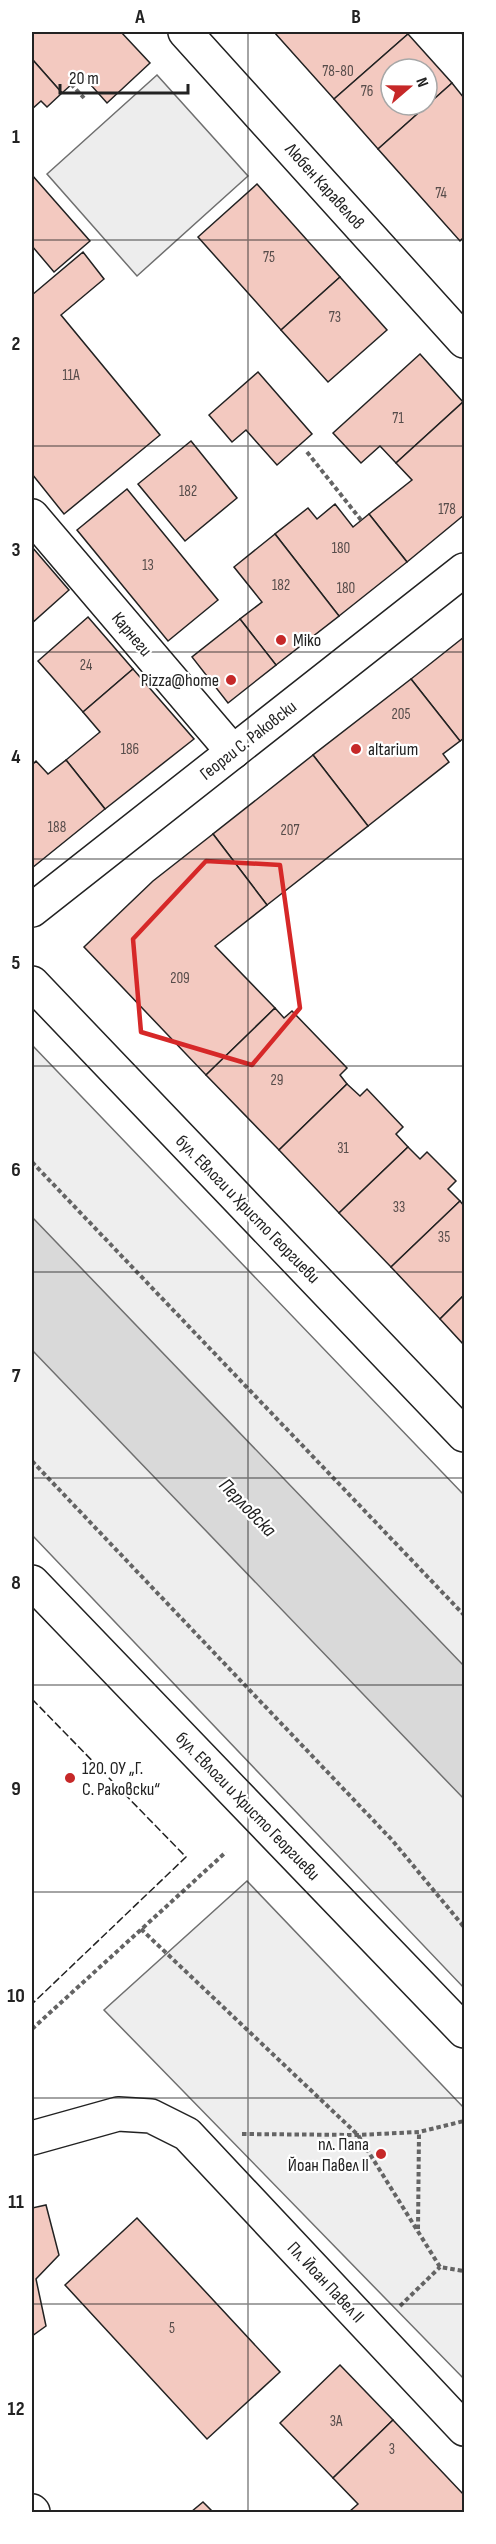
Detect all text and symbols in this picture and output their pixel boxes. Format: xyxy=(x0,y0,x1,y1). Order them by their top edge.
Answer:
text: A xyxy=(134,5,145,29)
text: B xyxy=(351,5,361,29)
scale bar xyxy=(60,57,188,95)
north arrow xyxy=(379,57,439,117)
house number: 78-80 xyxy=(322,62,354,81)
text: 20 m xyxy=(69,68,99,89)
text: N xyxy=(411,75,432,90)
house number: 76 xyxy=(361,82,373,101)
text: 1 xyxy=(12,125,20,149)
street label: Любен Каравелов xyxy=(280,138,369,234)
house number: 74 xyxy=(435,184,447,203)
house number: 75 xyxy=(263,248,275,267)
house number: 73 xyxy=(329,308,341,327)
text: 2 xyxy=(12,332,20,356)
house number: 11А xyxy=(62,366,80,385)
house number: 71 xyxy=(392,409,404,428)
house number: 182 xyxy=(179,482,197,501)
house number: 178 xyxy=(438,500,456,519)
text: 3 xyxy=(12,538,21,562)
house number: 180 xyxy=(332,539,350,558)
house number: 13 xyxy=(142,556,154,575)
house number: 182 xyxy=(272,576,290,595)
house number: 180 xyxy=(337,579,355,598)
street label: Карнеги xyxy=(107,608,156,661)
place label: Miko xyxy=(293,630,321,651)
marker: Miko xyxy=(274,633,288,647)
house number: 24 xyxy=(80,656,92,675)
place label: Pizza@home xyxy=(141,670,219,691)
marker: Pizza@home xyxy=(224,673,238,687)
street label: Георги С. Раковски xyxy=(196,696,301,785)
house number: 205 xyxy=(392,705,410,724)
place label: altarium xyxy=(368,739,418,760)
house number: 186 xyxy=(121,740,139,759)
marker: altarium xyxy=(349,742,363,756)
text: 4 xyxy=(11,745,21,769)
house number: 188 xyxy=(48,818,66,837)
house number: 207 xyxy=(281,821,299,840)
text: 5 xyxy=(12,951,21,975)
house number: 209 xyxy=(170,969,190,988)
house number: 29 xyxy=(271,1071,283,1090)
street label: бул. Евлоги и Христо Георгиеви xyxy=(171,1131,324,1288)
house number: 31 xyxy=(337,1139,350,1158)
text: 6 xyxy=(11,1158,21,1182)
house number: 33 xyxy=(393,1198,405,1217)
house number: 35 xyxy=(438,1228,450,1247)
text: 7 xyxy=(12,1364,21,1388)
water label: Перловска xyxy=(214,1473,281,1542)
text: 8 xyxy=(11,1571,21,1595)
street label: бул. Евлоги и Христо Георгиеви xyxy=(171,1728,324,1885)
place label: 120. ОУ „Г. С. Раковски“ xyxy=(82,1758,160,1800)
marker: 120. ОУ „Г. С. Раковски“ xyxy=(63,1771,77,1785)
text: 9 xyxy=(11,1777,21,1801)
text: 10 xyxy=(7,1984,25,2008)
place label: пл. Папа Йоан Павел II xyxy=(288,2134,369,2176)
marker: пл. Папа Йоан Павел II xyxy=(374,2147,388,2161)
text: 11 xyxy=(8,2190,24,2214)
street label: Пл. Йоан Павел II xyxy=(283,2238,368,2327)
house number: 5 xyxy=(169,2319,175,2338)
text: 12 xyxy=(8,2397,24,2421)
house number: 3А xyxy=(330,2412,343,2431)
house number: 3 xyxy=(389,2440,395,2459)

